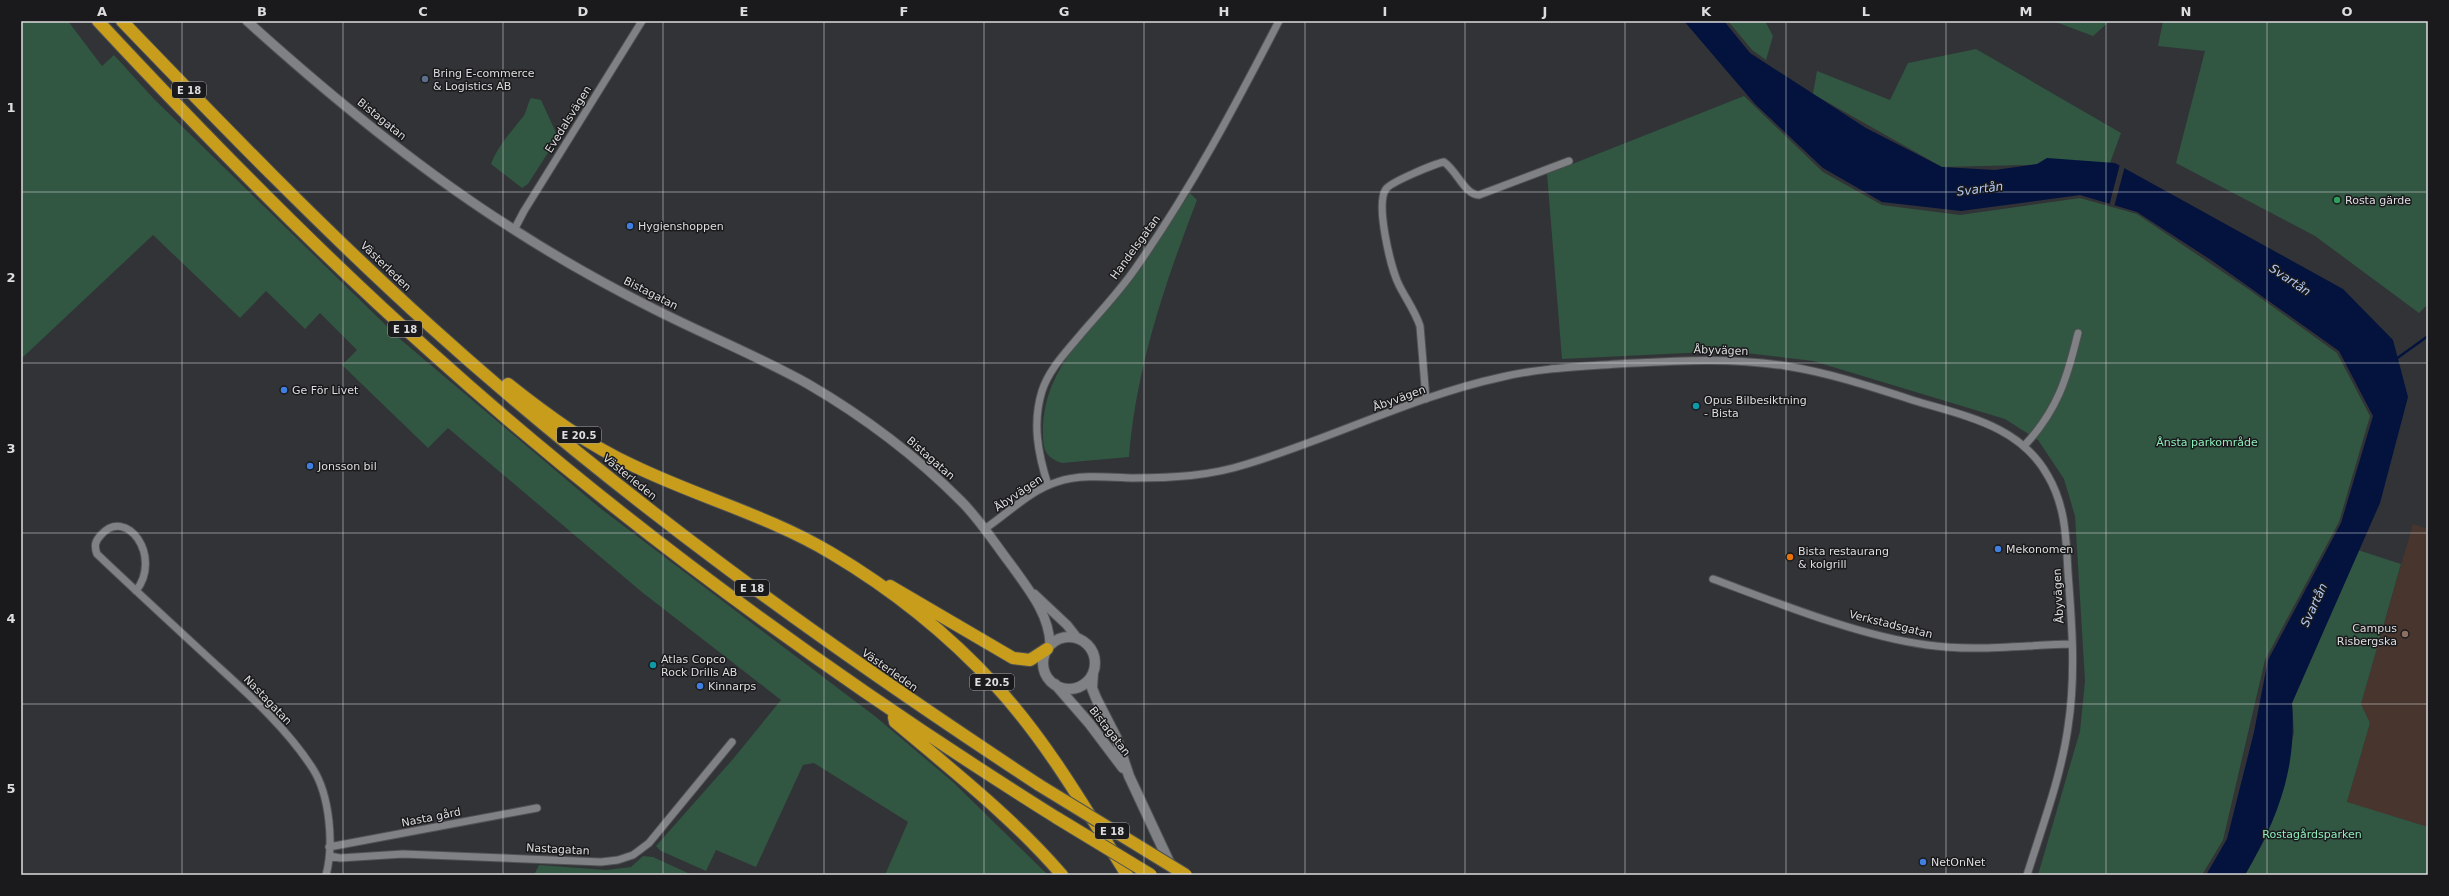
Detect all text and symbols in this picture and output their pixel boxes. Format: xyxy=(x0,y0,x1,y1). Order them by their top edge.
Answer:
text: A xyxy=(97,4,107,19)
text: B xyxy=(257,4,267,19)
text: C xyxy=(418,4,428,19)
text: D xyxy=(578,4,589,19)
text: E xyxy=(740,4,748,19)
text: F xyxy=(900,4,908,19)
text: G xyxy=(1059,4,1069,19)
text: H xyxy=(1219,4,1229,19)
text: I xyxy=(1383,4,1387,19)
text: J xyxy=(1542,4,1547,19)
text: K xyxy=(1701,4,1712,19)
text: L xyxy=(1862,4,1870,19)
text: M xyxy=(2020,4,2032,19)
text: N xyxy=(2181,4,2191,19)
text: O xyxy=(2341,4,2353,19)
place label: Bring E-commerce & Logistics AB xyxy=(433,67,535,93)
marker: Bring E-commerce & Logistics AB xyxy=(420,74,430,84)
road number: E 18 xyxy=(172,82,206,98)
street label: Evedalsvägen xyxy=(543,83,594,155)
street label: Bistagatan xyxy=(355,96,409,143)
text: 1 xyxy=(6,100,16,115)
water label: Svartån xyxy=(1956,179,2004,199)
place label: Rosta gärde xyxy=(2345,194,2411,207)
marker: Rosta gärde xyxy=(2332,195,2342,205)
street label: Handelsgatan xyxy=(1108,213,1163,282)
place label: Hygienshoppen xyxy=(638,220,724,233)
marker: Hygienshoppen xyxy=(625,221,635,231)
street label: Västerleden xyxy=(358,239,414,294)
water label: Svartån xyxy=(2267,261,2313,299)
text: 2 xyxy=(6,270,16,285)
street label: Bistagatan xyxy=(621,274,680,313)
road number: E 18 xyxy=(388,321,422,337)
street label: Åbyvägen xyxy=(1693,343,1749,358)
street label: Åbyvägen xyxy=(1371,383,1427,414)
place label: Ge För Livet xyxy=(292,384,359,397)
marker: Ge För Livet xyxy=(279,385,289,395)
place label: Opus Bilbesiktning - Bista xyxy=(1704,394,1807,420)
marker: Opus Bilbesiktning - Bista xyxy=(1691,401,1701,411)
road number: E 20.5 xyxy=(557,427,601,443)
street label: Bistagatan xyxy=(904,434,957,483)
park label: Ånsta parkområde xyxy=(2156,436,2258,449)
text: 3 xyxy=(6,441,16,456)
street label: Västerleden xyxy=(600,452,659,503)
place label: Jonsson bil xyxy=(317,460,377,473)
marker: Jonsson bil xyxy=(305,461,315,471)
street label: Åbyvägen xyxy=(992,473,1045,514)
place label: Mekonomen xyxy=(2006,543,2073,556)
marker: Mekonomen xyxy=(1993,544,2003,554)
place label: Bista restaurang & kolgrill xyxy=(1798,545,1889,571)
marker: Bista restaurang & kolgrill xyxy=(1785,552,1795,562)
street label: Åbyvägen xyxy=(2051,568,2066,624)
road number: E 18 xyxy=(735,580,769,596)
water label: Svartån xyxy=(2298,581,2330,629)
street label: Verkstadsgatan xyxy=(1848,608,1934,641)
text: 4 xyxy=(6,611,16,626)
place label: Campus Risbergska xyxy=(2337,622,2397,648)
marker: Campus Risbergska xyxy=(2400,629,2410,639)
street label: Västerleden xyxy=(859,646,920,694)
place label: Atlas Copco Rock Drills AB xyxy=(661,653,737,679)
marker: Atlas Copco Rock Drills AB xyxy=(648,660,658,670)
street label: Nastagatan xyxy=(241,673,294,728)
road number: E 20.5 xyxy=(970,674,1014,690)
place label: Kinnarps xyxy=(708,680,756,693)
marker: Kinnarps xyxy=(695,681,705,691)
street label: Bistagatan xyxy=(1086,704,1133,759)
text: 5 xyxy=(6,781,16,796)
street label: Nasta gård xyxy=(400,805,462,830)
road number: E 18 xyxy=(1095,823,1129,839)
park label: Rostagårdsparken xyxy=(2262,828,2362,841)
street label: Nastagatan xyxy=(526,841,590,858)
place label: NetOnNet xyxy=(1931,856,1986,869)
marker: NetOnNet xyxy=(1918,857,1928,867)

